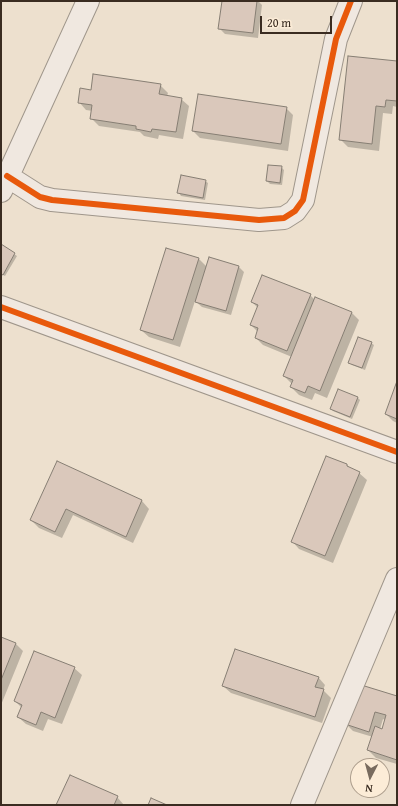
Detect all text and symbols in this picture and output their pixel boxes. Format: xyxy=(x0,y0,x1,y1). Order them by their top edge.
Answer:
scale bar xyxy=(262,8,334,34)
text: 20 m xyxy=(267,14,291,31)
north arrow xyxy=(350,758,390,798)
text: N xyxy=(364,781,373,797)

